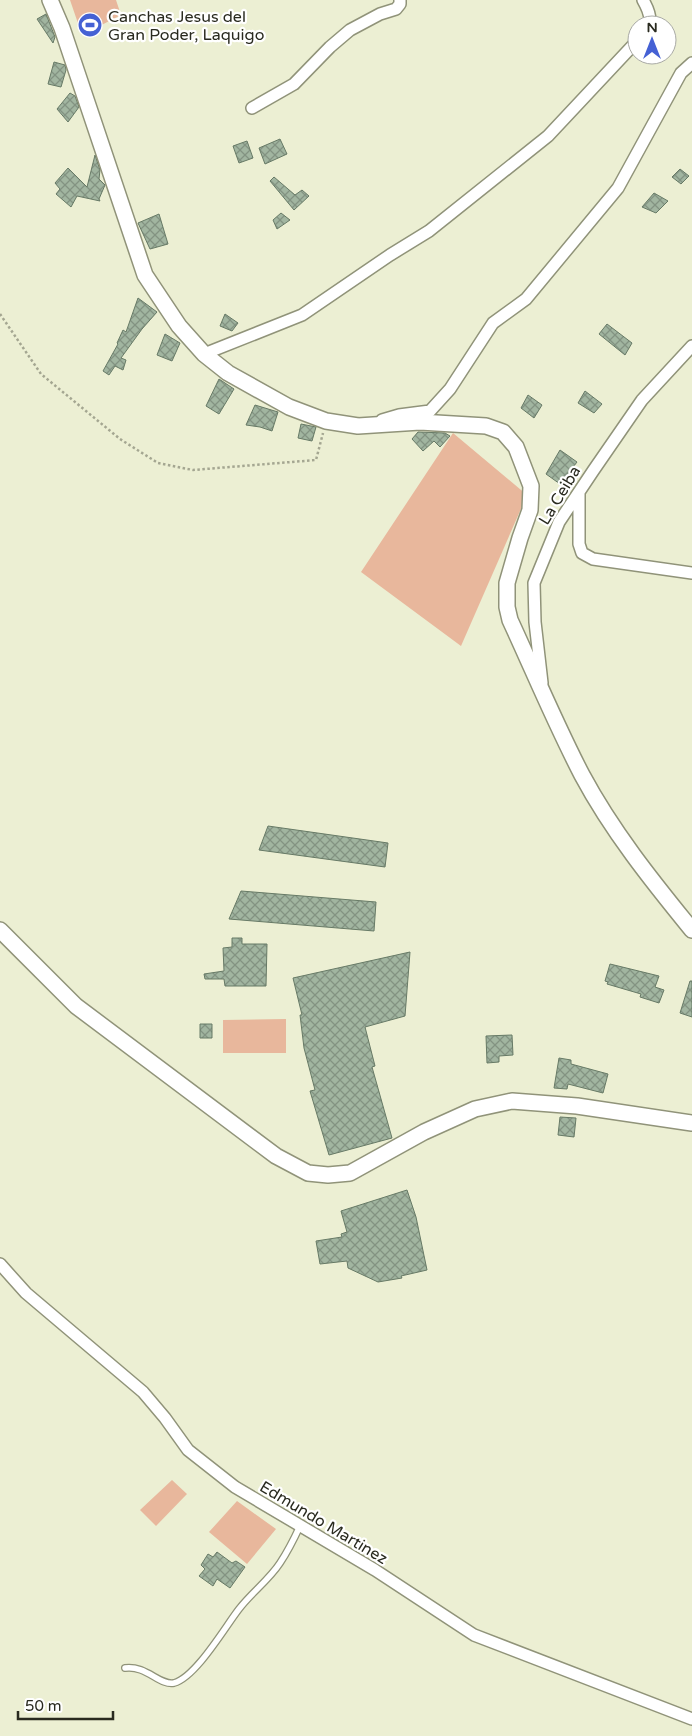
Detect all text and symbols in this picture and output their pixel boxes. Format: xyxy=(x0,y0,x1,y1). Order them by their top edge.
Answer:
place label: Canchas Jesus del Gran Poder, Laquigo xyxy=(108,7,264,45)
sports icon: Canchas Jesus del Gran Poder, Laquigo xyxy=(77,12,103,38)
north arrow xyxy=(627,15,677,65)
text: N xyxy=(646,19,658,36)
street label: La Ceiba xyxy=(534,462,585,529)
street label: Edmundo Martinez xyxy=(256,1477,391,1569)
scale bar xyxy=(18,1688,112,1720)
text: 50 m xyxy=(25,1697,62,1715)

